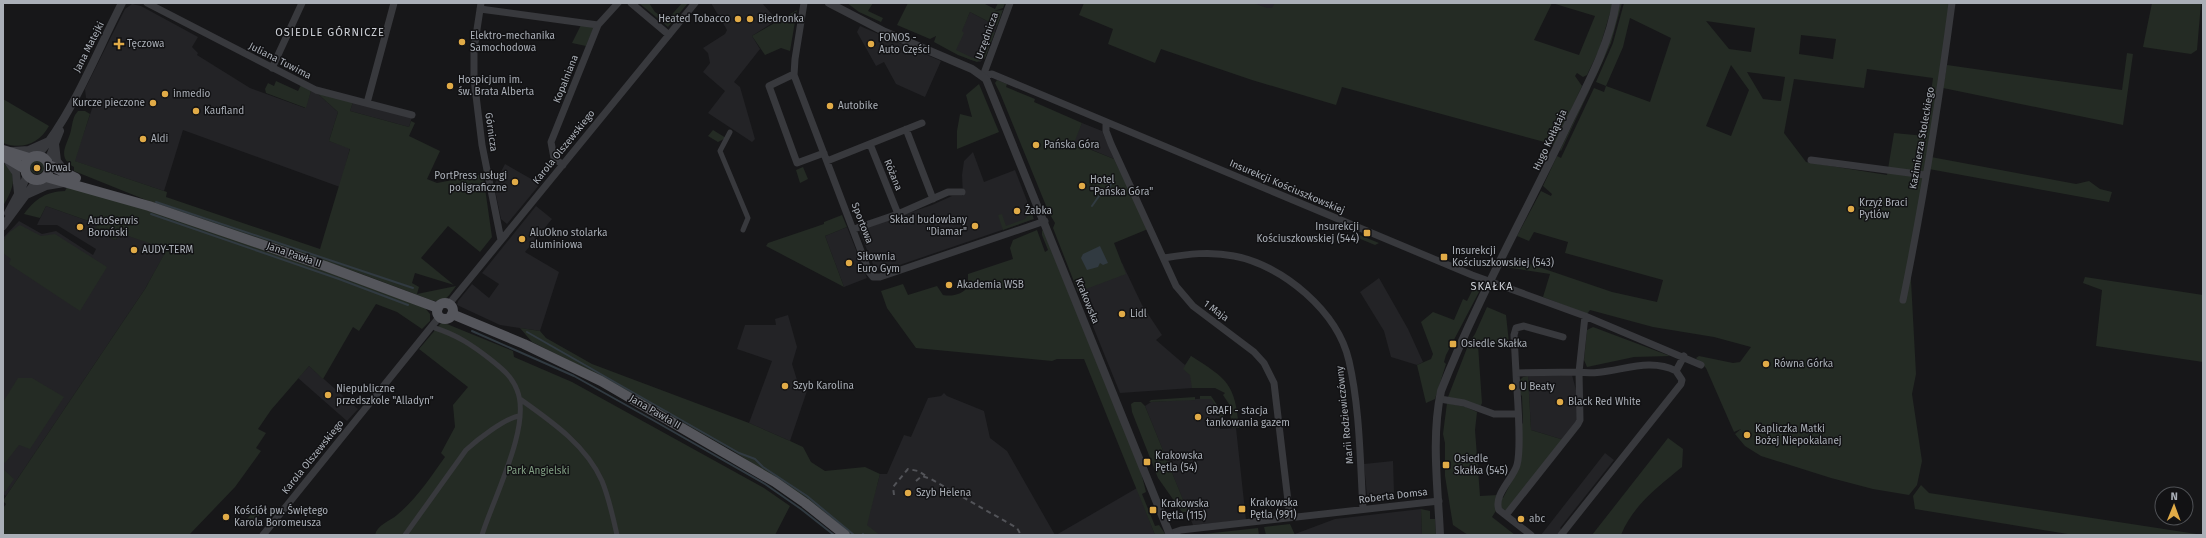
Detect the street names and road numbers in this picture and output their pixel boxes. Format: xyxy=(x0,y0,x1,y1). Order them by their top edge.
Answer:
street label: Urzędnicza xyxy=(973,11,1001,61)
street label: Jana Matejki xyxy=(71,19,107,74)
street label: Juliana Tuwima xyxy=(247,40,313,82)
street label: Kopalniana xyxy=(551,53,581,105)
street label: Kazimierza Stoleckiego xyxy=(1907,86,1937,190)
street label: Karola Olszewskiego xyxy=(530,107,598,187)
street label: Hugo Kołłątaja xyxy=(1531,107,1569,173)
street label: Górnicza xyxy=(482,112,500,152)
street label: Insurekcji Kościuszkowskiej xyxy=(1228,157,1347,217)
street label: Różana xyxy=(881,158,905,192)
street label: Sportowa xyxy=(849,201,875,245)
street label: Jana Pawła II xyxy=(265,240,323,270)
street label: Krakowska xyxy=(1072,277,1102,325)
street label: 1 Maja xyxy=(1201,298,1231,324)
street label: Marii Rodziewiczówny xyxy=(1334,365,1356,465)
street label: Jana Pawła II xyxy=(627,392,683,432)
street label: Karola Olszewskiego xyxy=(279,417,347,497)
street label: Roberta Domsa xyxy=(1358,486,1428,506)

